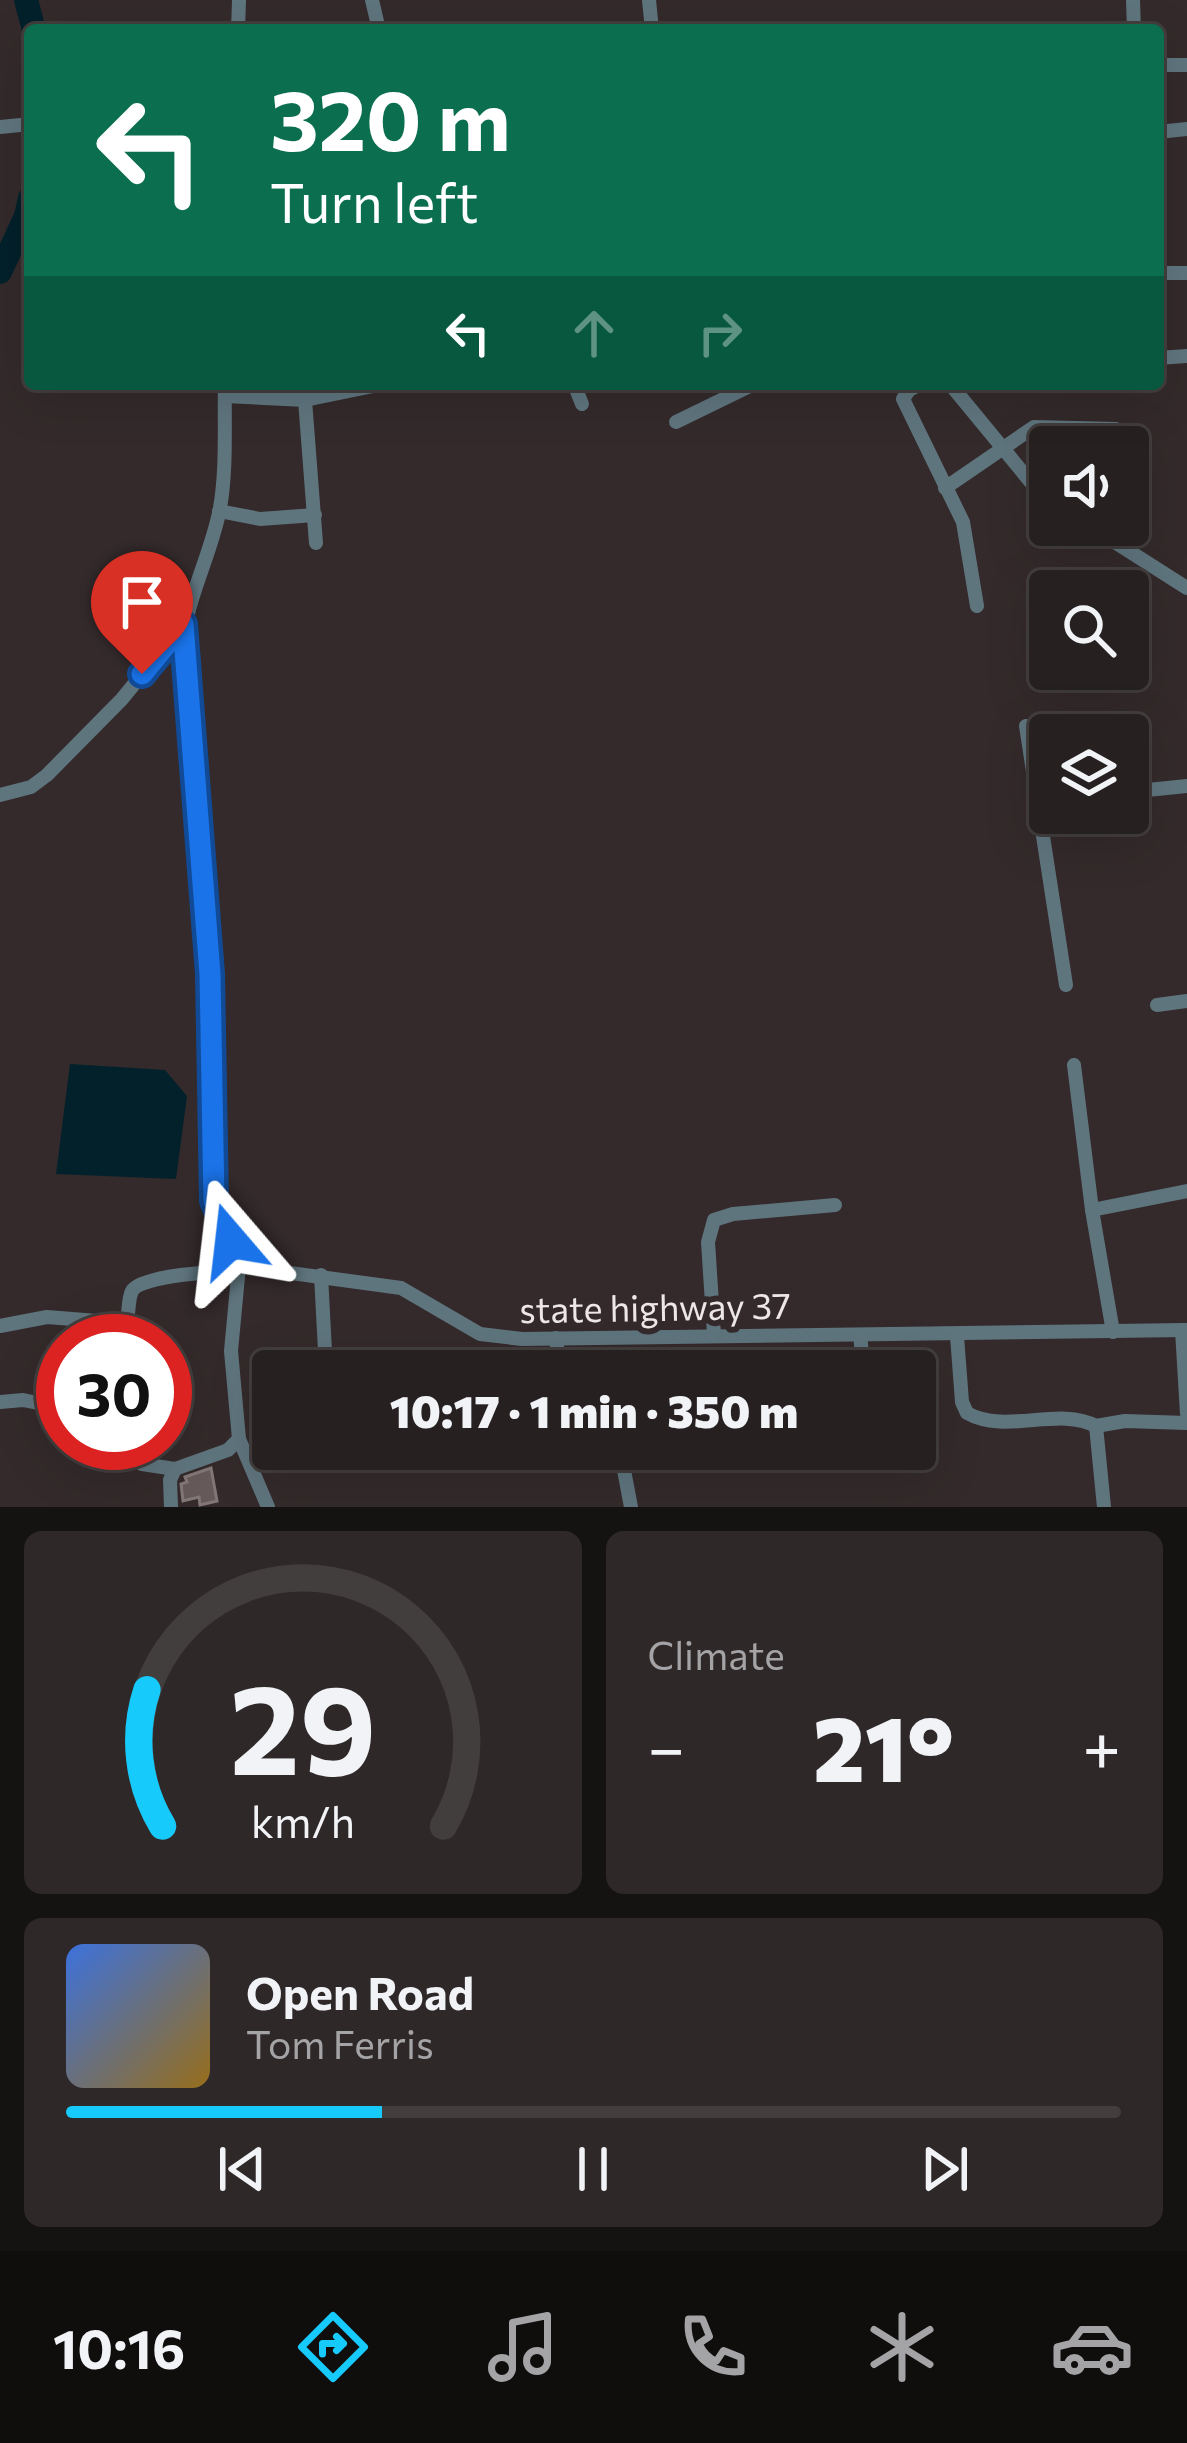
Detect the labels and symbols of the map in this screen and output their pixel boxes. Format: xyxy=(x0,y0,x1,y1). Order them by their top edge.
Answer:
pin xyxy=(91,551,193,674)
position arrow xyxy=(168,1178,294,1304)
street label: state highway 37 xyxy=(519,1282,791,1330)
speed limit sign: 30 xyxy=(36,1314,192,1470)

